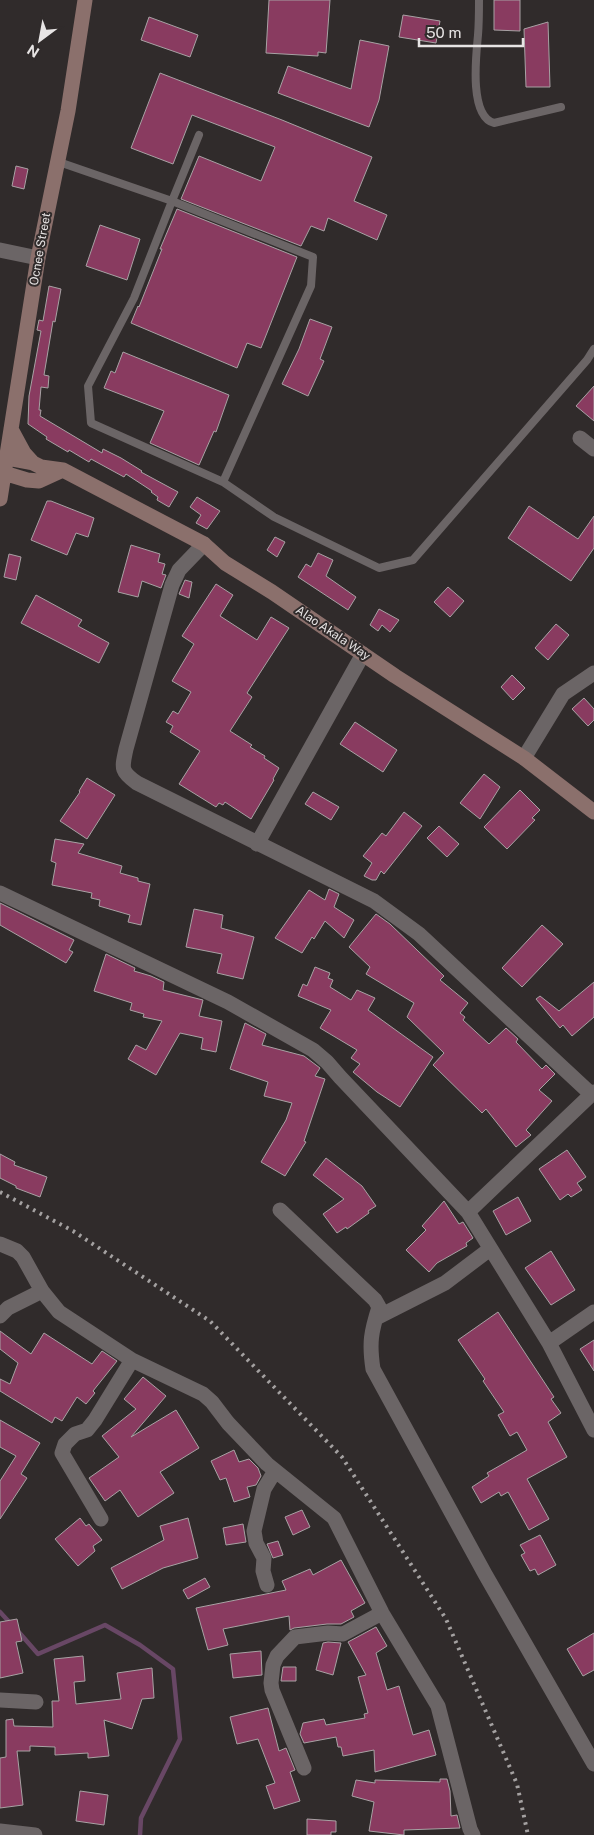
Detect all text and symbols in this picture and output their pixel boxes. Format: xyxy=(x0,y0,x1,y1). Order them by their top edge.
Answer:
north arrow xyxy=(15,15,65,65)
scale bar xyxy=(419,15,523,47)
text: 50 m xyxy=(426,24,461,41)
text: N xyxy=(24,41,42,61)
street label: Ocnee Street xyxy=(27,211,53,286)
street label: Alao Akala Way xyxy=(293,603,373,663)

